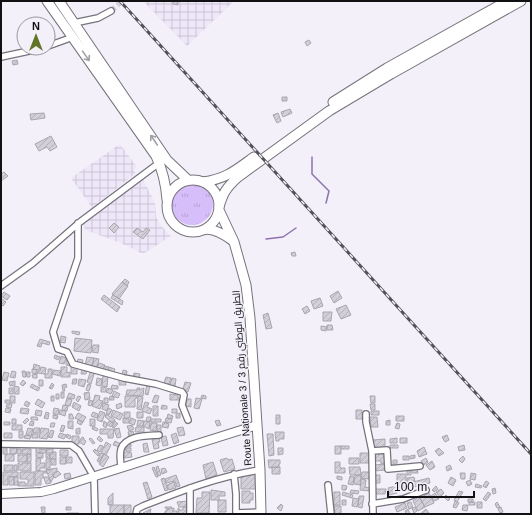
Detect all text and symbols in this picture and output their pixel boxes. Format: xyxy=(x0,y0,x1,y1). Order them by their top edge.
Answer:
north arrow xyxy=(16,16,56,56)
text: N xyxy=(32,20,40,32)
one-way arrow xyxy=(82,50,90,61)
one-way arrow xyxy=(150,135,158,146)
street label: Route Nationale 3 / الطريق الوطني رقم 3 xyxy=(230,290,256,466)
scale bar xyxy=(388,473,474,499)
text: 100 m xyxy=(394,480,427,494)

